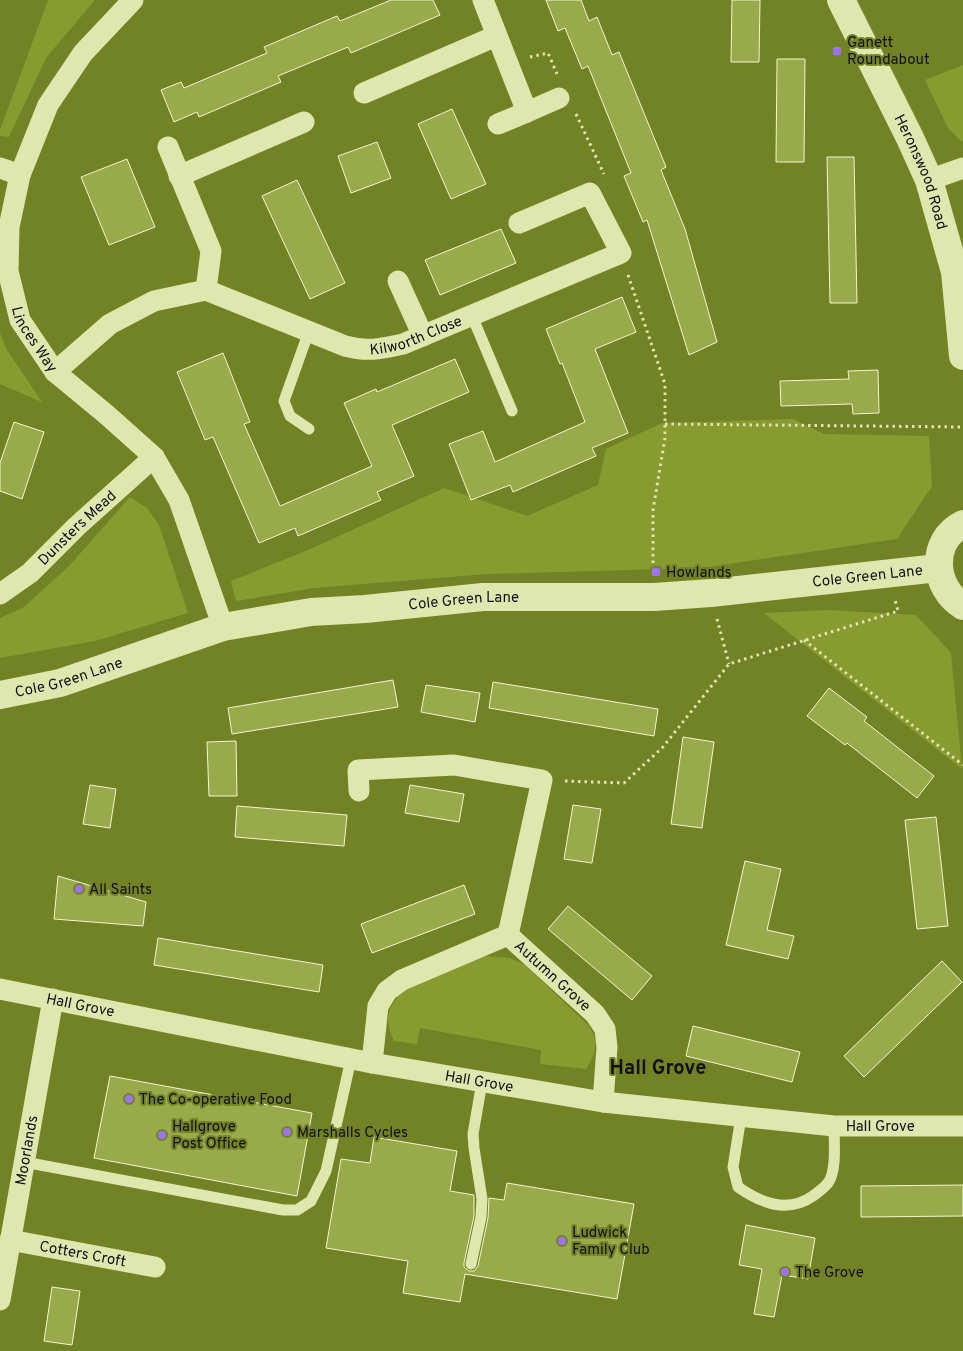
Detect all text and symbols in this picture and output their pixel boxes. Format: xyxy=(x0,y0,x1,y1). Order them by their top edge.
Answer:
place label: Ganett Roundabout xyxy=(847,34,930,70)
marker: Ganett Roundabout xyxy=(831,45,843,57)
street label: Heronswood Road xyxy=(889,112,951,232)
street label: Linces Way xyxy=(6,305,61,377)
street label: Kilworth Close xyxy=(369,312,465,360)
street label: Dunsters Mead xyxy=(35,487,121,570)
street label: Cole Green Lane xyxy=(811,562,924,593)
place label: Howlands xyxy=(666,564,732,583)
marker: Howlands xyxy=(650,566,662,578)
street label: Cole Green Lane xyxy=(407,589,519,616)
street label: Cole Green Lane xyxy=(13,654,125,703)
place label: All Saints xyxy=(89,881,152,900)
marker: All Saints xyxy=(73,883,85,895)
street label: Autumn Grove xyxy=(509,937,594,1016)
street label: Hall Grove xyxy=(44,990,116,1023)
district label: Hall Grove xyxy=(610,1056,706,1082)
street label: Hall Grove xyxy=(443,1067,515,1098)
place label: The Co-operative Food xyxy=(139,1091,292,1110)
marker: The Co-operative Food xyxy=(123,1093,135,1105)
street label: Moorlands xyxy=(12,1114,43,1187)
place label: Hallgrove Post Office xyxy=(172,1118,246,1154)
street label: Hall Grove xyxy=(846,1118,915,1137)
place label: Marshalls Cycles xyxy=(297,1124,408,1143)
marker: Marshalls Cycles xyxy=(281,1126,293,1138)
marker: Hallgrove Post Office xyxy=(156,1129,168,1141)
place label: Ludwick Family Club xyxy=(572,1224,650,1260)
marker: Ludwick Family Club xyxy=(556,1235,568,1247)
street label: Cotters Croft xyxy=(38,1238,127,1272)
place label: The Grove xyxy=(795,1264,864,1283)
marker: The Grove xyxy=(779,1266,791,1278)

